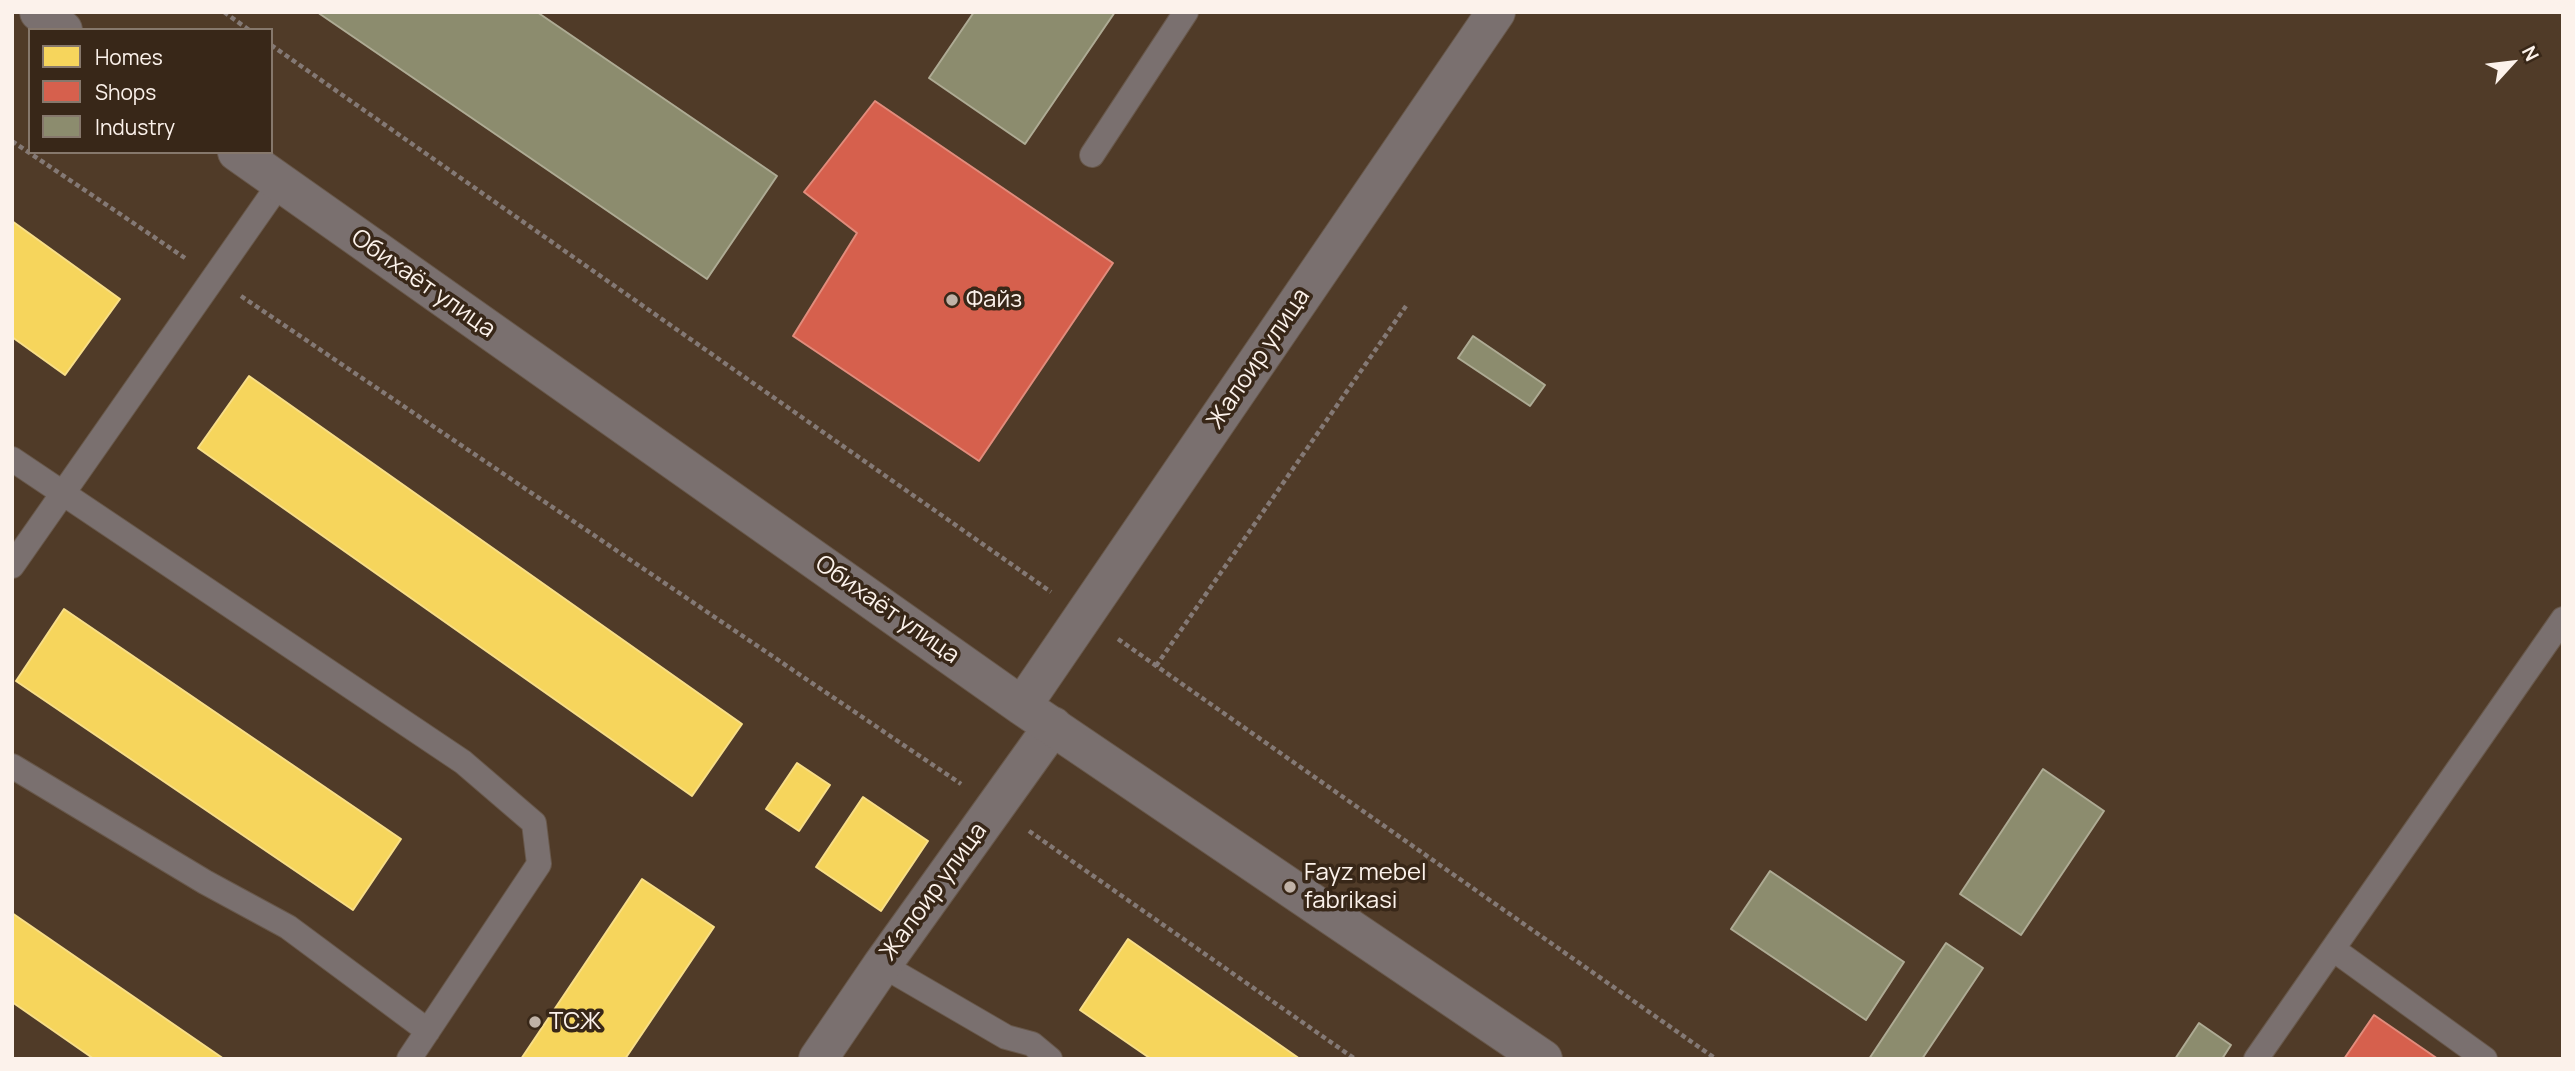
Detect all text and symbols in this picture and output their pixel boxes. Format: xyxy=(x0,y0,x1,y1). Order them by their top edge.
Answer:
legend xyxy=(28,28,273,154)
north arrow xyxy=(2477,28,2547,98)
text: N xyxy=(2516,41,2545,65)
text: Homes xyxy=(95,43,163,71)
text: Shops xyxy=(95,78,156,106)
text: Industry xyxy=(95,113,175,141)
street label: Обихаёт улица xyxy=(345,224,501,344)
street label: Жалоир улица xyxy=(1201,283,1317,435)
place label: Файз xyxy=(966,286,1022,314)
marker: Файз xyxy=(944,292,960,308)
street label: Обихаёт улица xyxy=(809,550,965,670)
street label: Жалоир улица xyxy=(874,818,994,966)
place label: Fayz mebel fabrikasi xyxy=(1304,859,1427,915)
marker: Fayz mebel fabrikasi xyxy=(1282,879,1298,895)
place label: ТСЖ xyxy=(549,1008,601,1036)
marker: ТСЖ xyxy=(527,1014,543,1030)

